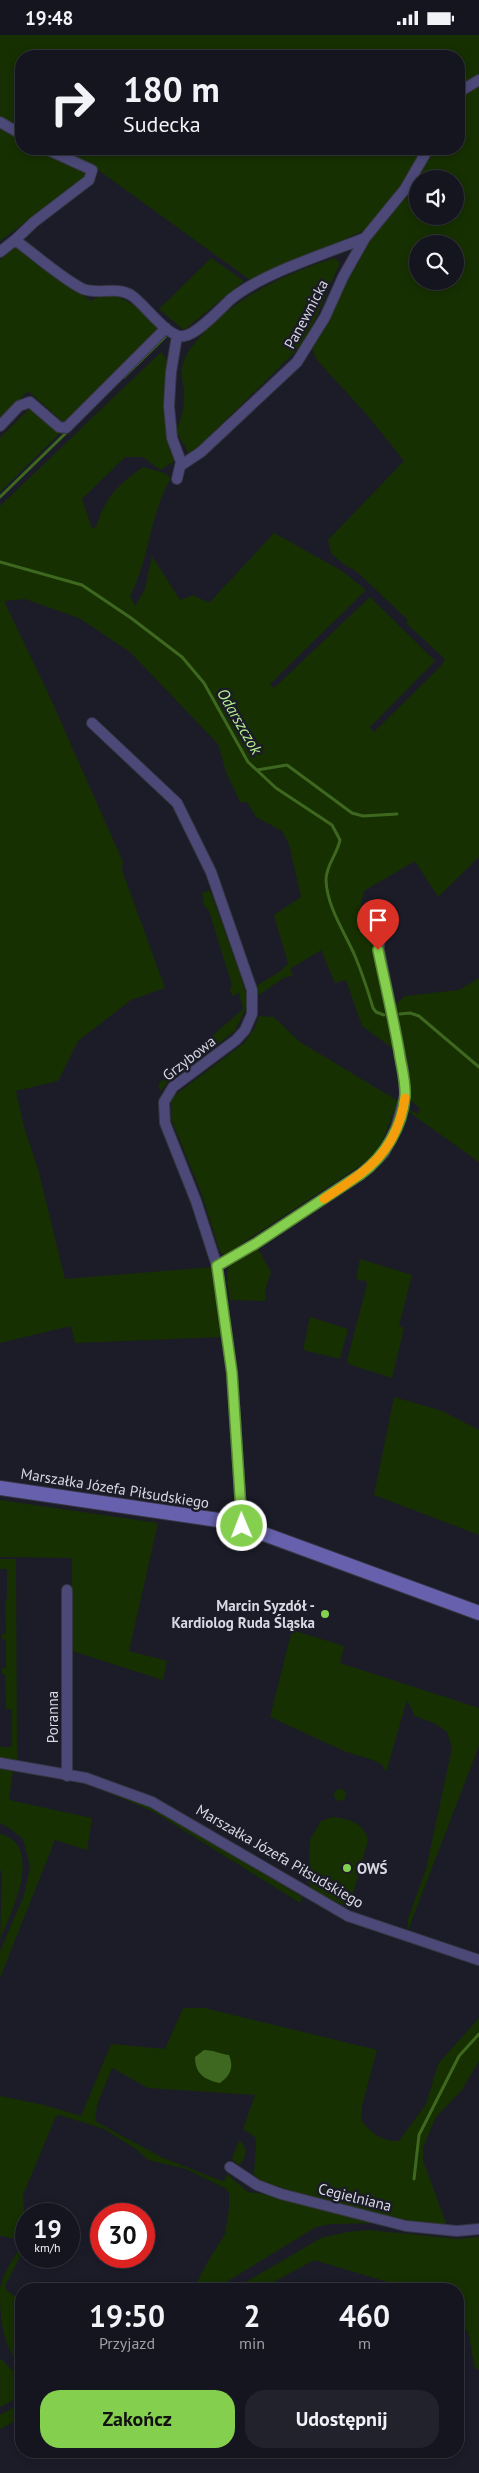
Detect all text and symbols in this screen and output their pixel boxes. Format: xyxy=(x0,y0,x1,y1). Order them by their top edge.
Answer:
text: 19:48 xyxy=(25,6,73,30)
text: 180 m xyxy=(123,66,220,112)
icon: right xyxy=(40,70,105,135)
text: Sudecka xyxy=(123,110,201,138)
map controls xyxy=(409,170,464,290)
button: sound xyxy=(409,170,464,225)
button: search xyxy=(409,235,464,290)
street label: Panewnicka xyxy=(280,276,332,352)
water label: Odarszczok xyxy=(213,684,267,758)
pin xyxy=(357,899,399,950)
icon: arrive xyxy=(364,906,392,934)
street label: Grzybowa xyxy=(159,1031,219,1085)
street label: Marszałka Józefa Piłsudskiego xyxy=(19,1464,211,1512)
position arrow xyxy=(215,1499,267,1551)
place label: Marcin Syzdół - Kardiolog Ruda Śląska xyxy=(171,1596,315,1632)
marker: Marcin Syzdół - Kardiolog Ruda Śląska xyxy=(319,1608,331,1620)
street label: Poranna xyxy=(43,1691,62,1743)
street label: Marszałka Józefa Piłsudskiego xyxy=(193,1800,367,1912)
place label: OWŚ xyxy=(357,1859,388,1878)
marker: OWŚ xyxy=(341,1862,353,1874)
street label: Cegielniana xyxy=(316,2179,394,2215)
speed limit sign: 30 xyxy=(90,2203,155,2268)
text: 19 xyxy=(33,2213,62,2245)
text: km/h xyxy=(34,2240,61,2255)
text: 19:50 xyxy=(89,2296,165,2335)
text: 2 xyxy=(244,2296,261,2335)
text: 460 xyxy=(339,2296,390,2335)
text: Przyjazd xyxy=(99,2333,155,2353)
text: min xyxy=(239,2333,265,2353)
text: m xyxy=(358,2333,371,2353)
button: Zakończ xyxy=(40,2390,235,2448)
button: Udostępnij xyxy=(245,2390,439,2448)

